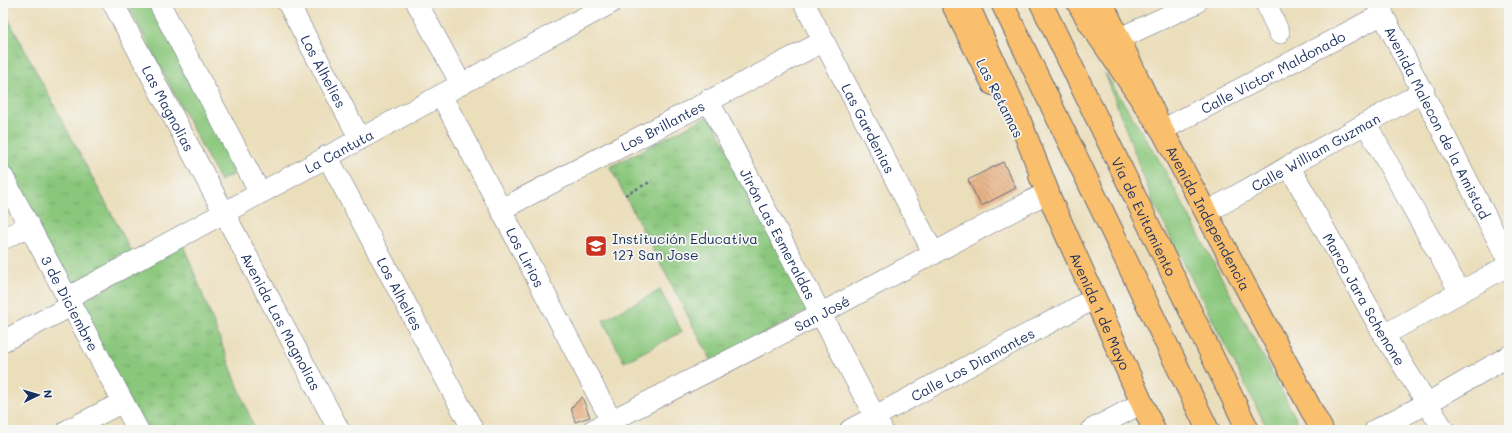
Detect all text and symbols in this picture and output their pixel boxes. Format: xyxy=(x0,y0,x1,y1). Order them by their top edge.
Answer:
street label: Avenida Malecon de la Amistad xyxy=(1381,23,1495,222)
street label: Calle Victor Maldonado xyxy=(1197,26,1348,118)
street label: Los Alhelies xyxy=(297,31,351,111)
street label: Las Retamas xyxy=(972,55,1028,141)
street label: Las Magnolias xyxy=(138,62,199,155)
street label: Las Gardenias xyxy=(838,80,900,176)
street label: Los Brillantes xyxy=(617,96,708,155)
street label: Calle William Guzman xyxy=(1247,108,1383,195)
street label: La Cantuta xyxy=(301,124,376,177)
street label: Avenida Independencia xyxy=(1162,142,1255,294)
street label: Vía de Evitamiento xyxy=(1108,154,1181,279)
street label: Jirón Las Esmeraldas xyxy=(736,165,821,302)
street label: Los Lirios xyxy=(502,224,549,290)
place label: Institución Educativa 127 San Jose xyxy=(612,229,758,264)
street label: Marco Jara Schenone xyxy=(1319,229,1410,369)
school or university icon: Institución Educativa 127 San Jose xyxy=(583,233,609,259)
street label: Avenida Las Magnolias xyxy=(237,249,326,393)
street label: Avenida 1 de Mayo xyxy=(1066,249,1135,373)
street label: 3 de Diciembre xyxy=(37,252,104,354)
street label: Los Alhelíes xyxy=(373,254,428,334)
street label: San José xyxy=(791,290,853,335)
street label: Calle Los Diamantes xyxy=(907,323,1038,405)
north arrow xyxy=(18,375,58,415)
text: N xyxy=(41,389,56,399)

